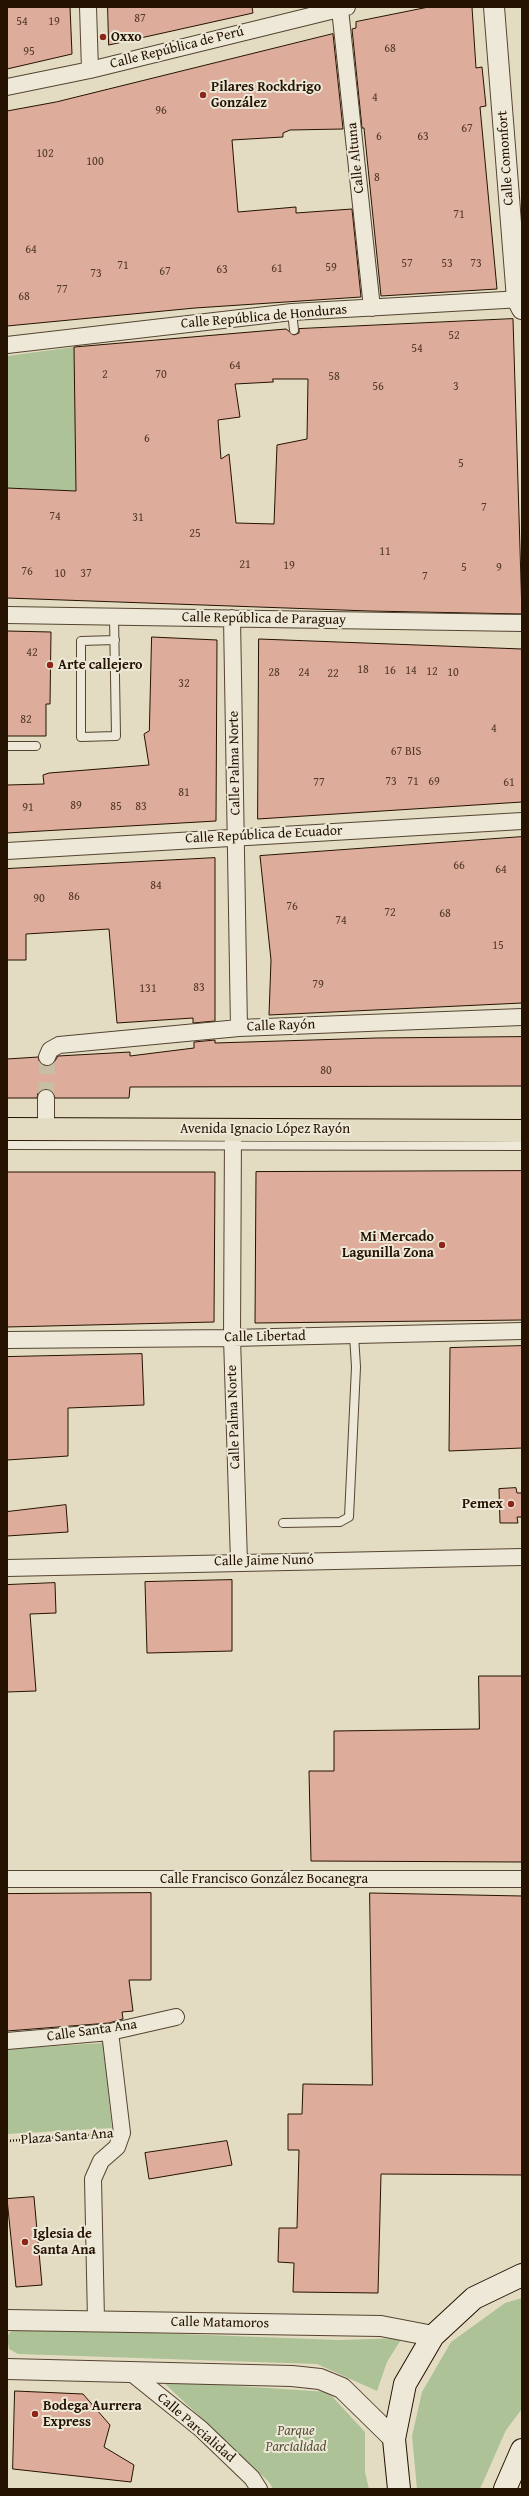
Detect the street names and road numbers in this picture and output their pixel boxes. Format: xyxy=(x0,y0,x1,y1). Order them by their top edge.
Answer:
street label: Calle República de Perú xyxy=(108,23,246,73)
street label: Calle Comonfort xyxy=(494,110,518,206)
street label: Calle Altuna xyxy=(344,122,368,194)
street label: Calle República de Honduras xyxy=(180,301,348,333)
street label: Calle República de Paraguay xyxy=(182,609,346,629)
street label: Calle Palma Norte xyxy=(226,711,244,815)
street label: Calle República de Ecuador xyxy=(185,822,343,848)
street label: Calle Rayón xyxy=(247,1016,315,1036)
street label: Avenida Ignacio López Rayón xyxy=(180,1121,350,1137)
street label: Calle Libertad xyxy=(224,1328,306,1346)
street label: Calle Palma Norte xyxy=(224,1364,244,1470)
street label: Calle Jaime Nunó xyxy=(214,1552,314,1570)
street label: Calle Francisco González Bocanegra xyxy=(160,1871,368,1887)
street label: Calle Santa Ana xyxy=(46,2016,138,2046)
street label: Plaza Santa Ana xyxy=(20,2125,114,2149)
street label: Calle Matamoros xyxy=(171,2314,269,2332)
street label: Calle Parcialidad xyxy=(154,2390,238,2466)

